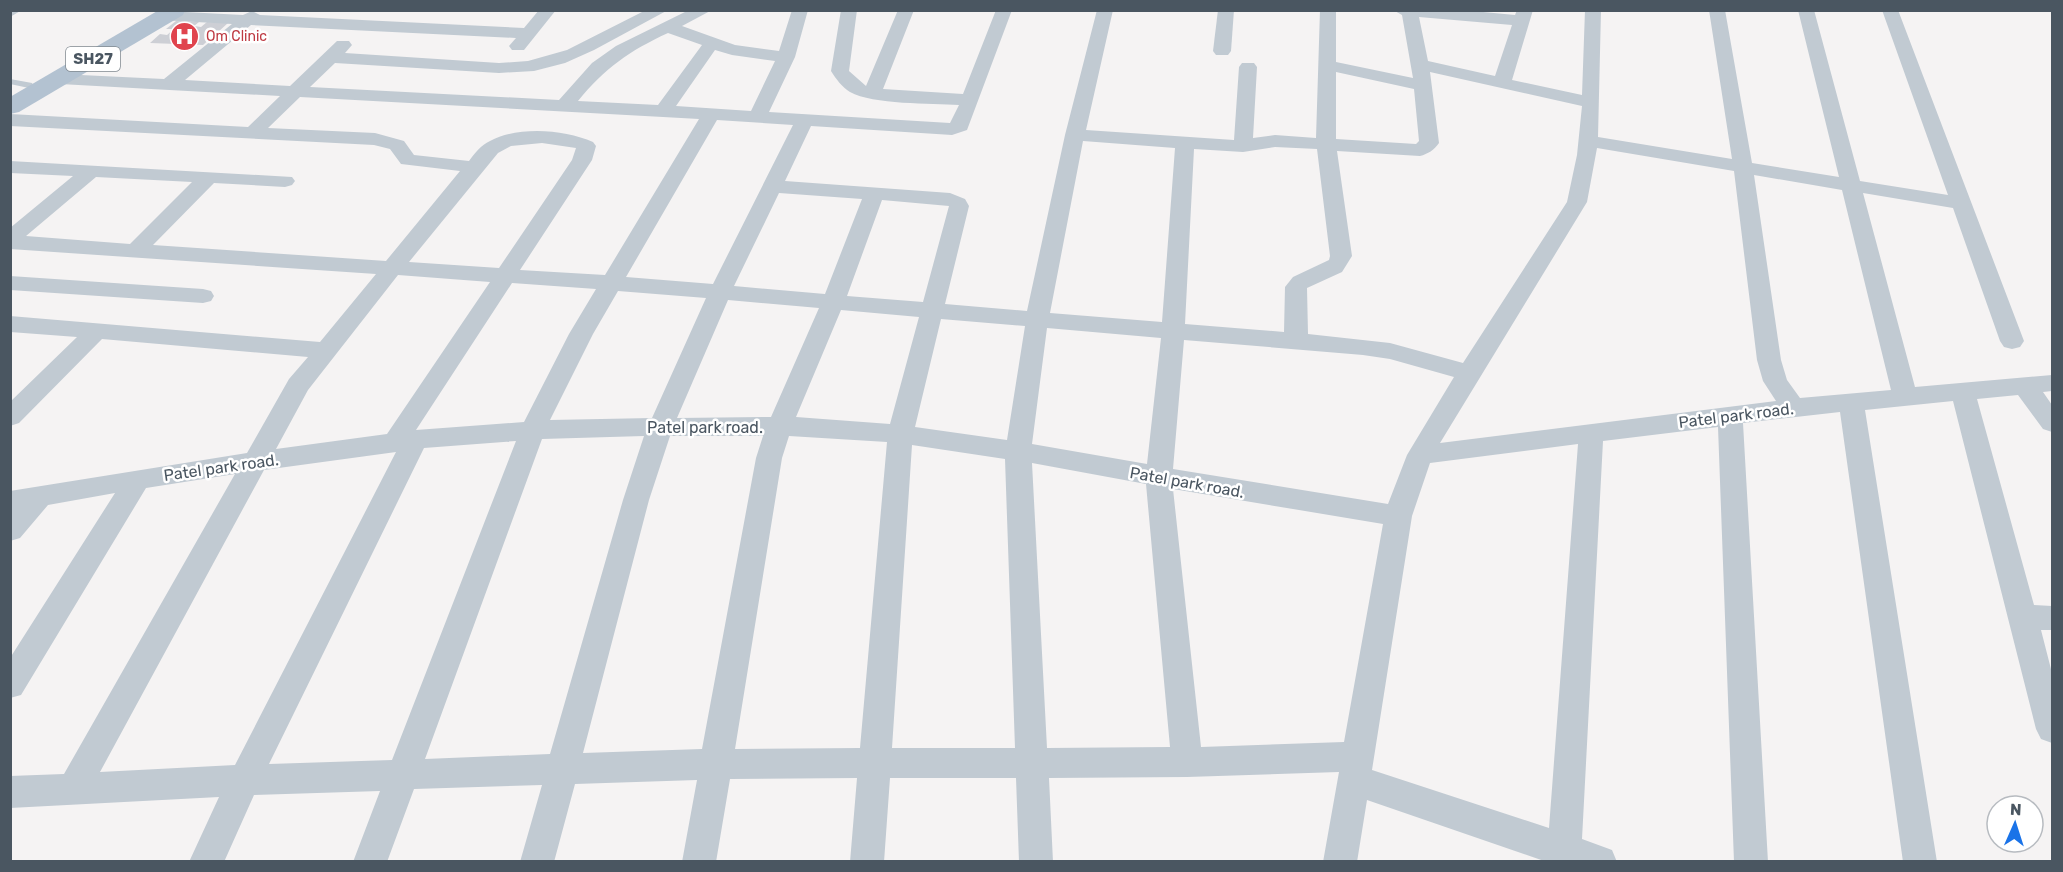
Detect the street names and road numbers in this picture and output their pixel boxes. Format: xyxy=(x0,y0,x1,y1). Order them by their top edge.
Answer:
road number: SH27 xyxy=(66,47,120,71)
street label: Patel park road. xyxy=(1677,399,1795,432)
street label: Patel park road. xyxy=(647,418,763,437)
street label: Patel park road. xyxy=(162,450,280,485)
street label: Patel park road. xyxy=(1128,463,1246,502)

